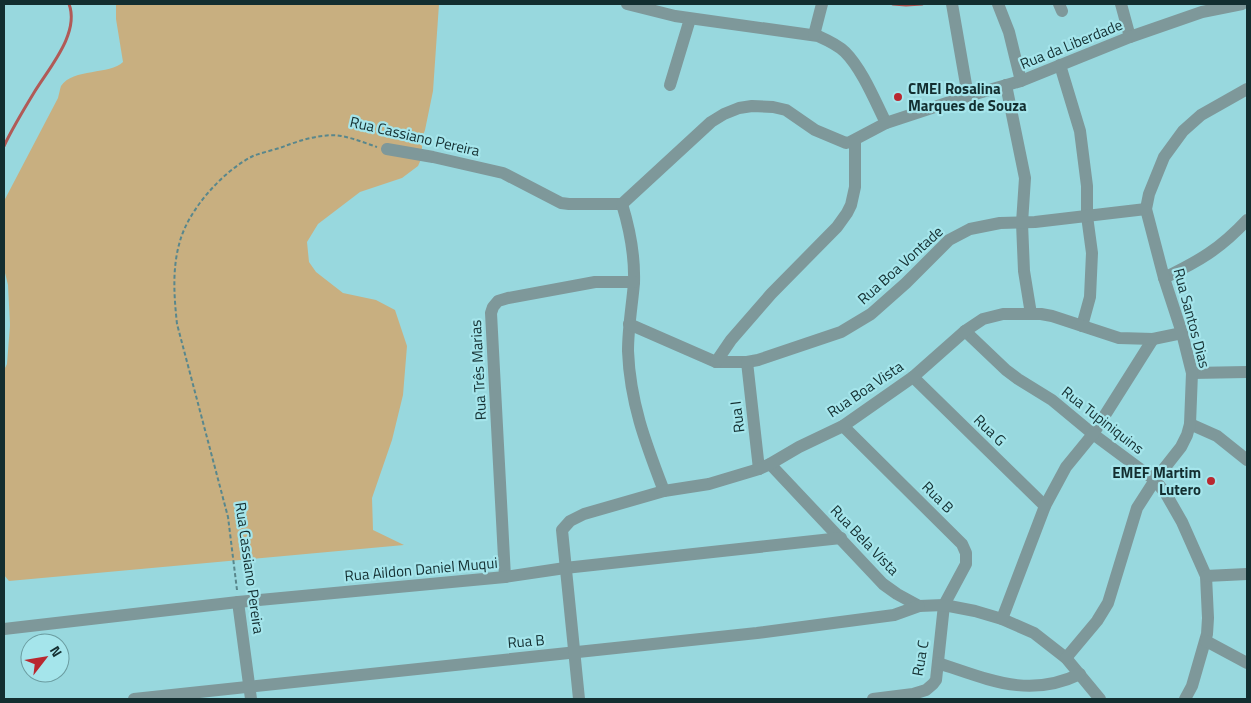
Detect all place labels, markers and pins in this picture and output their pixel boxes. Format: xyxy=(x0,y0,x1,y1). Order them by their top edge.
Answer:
place label: CMEI Rosalina Marques de Souza xyxy=(908,77,1027,117)
marker: CMEI Rosalina Marques de Souza xyxy=(892,91,904,103)
place label: EMEF Martim Lutero xyxy=(1112,461,1201,501)
marker: EMEF Martim Lutero xyxy=(1205,475,1217,487)

